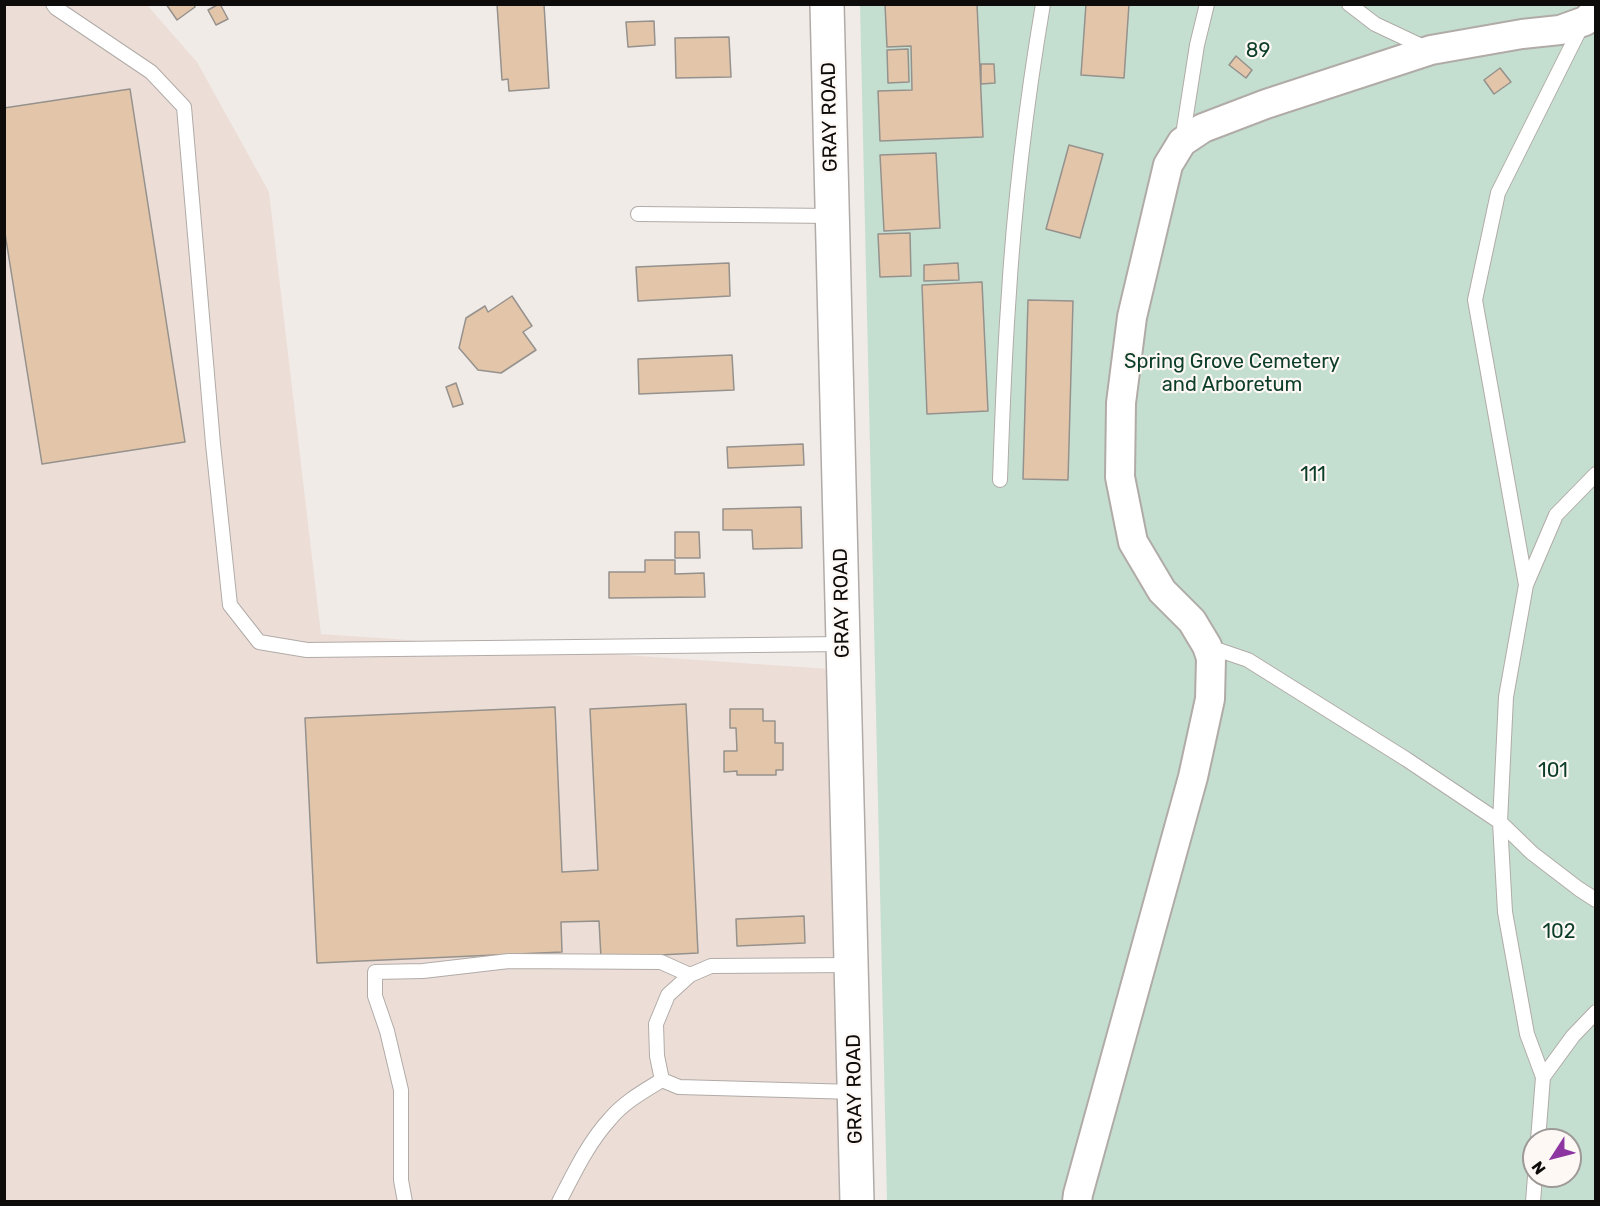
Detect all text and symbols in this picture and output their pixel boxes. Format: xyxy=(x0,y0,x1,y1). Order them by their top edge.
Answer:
park label: 89 xyxy=(1246,39,1270,63)
street label: GRAY ROAD xyxy=(817,62,843,172)
park label: Spring Grove Cemetery and Arboretum xyxy=(1124,350,1340,397)
park label: 111 xyxy=(1300,463,1326,487)
street label: GRAY ROAD xyxy=(829,548,855,658)
park label: 101 xyxy=(1538,759,1568,783)
park label: 102 xyxy=(1543,920,1575,944)
street label: GRAY ROAD xyxy=(842,1034,868,1144)
north arrow xyxy=(1522,1128,1582,1188)
text: N xyxy=(1528,1157,1550,1178)

